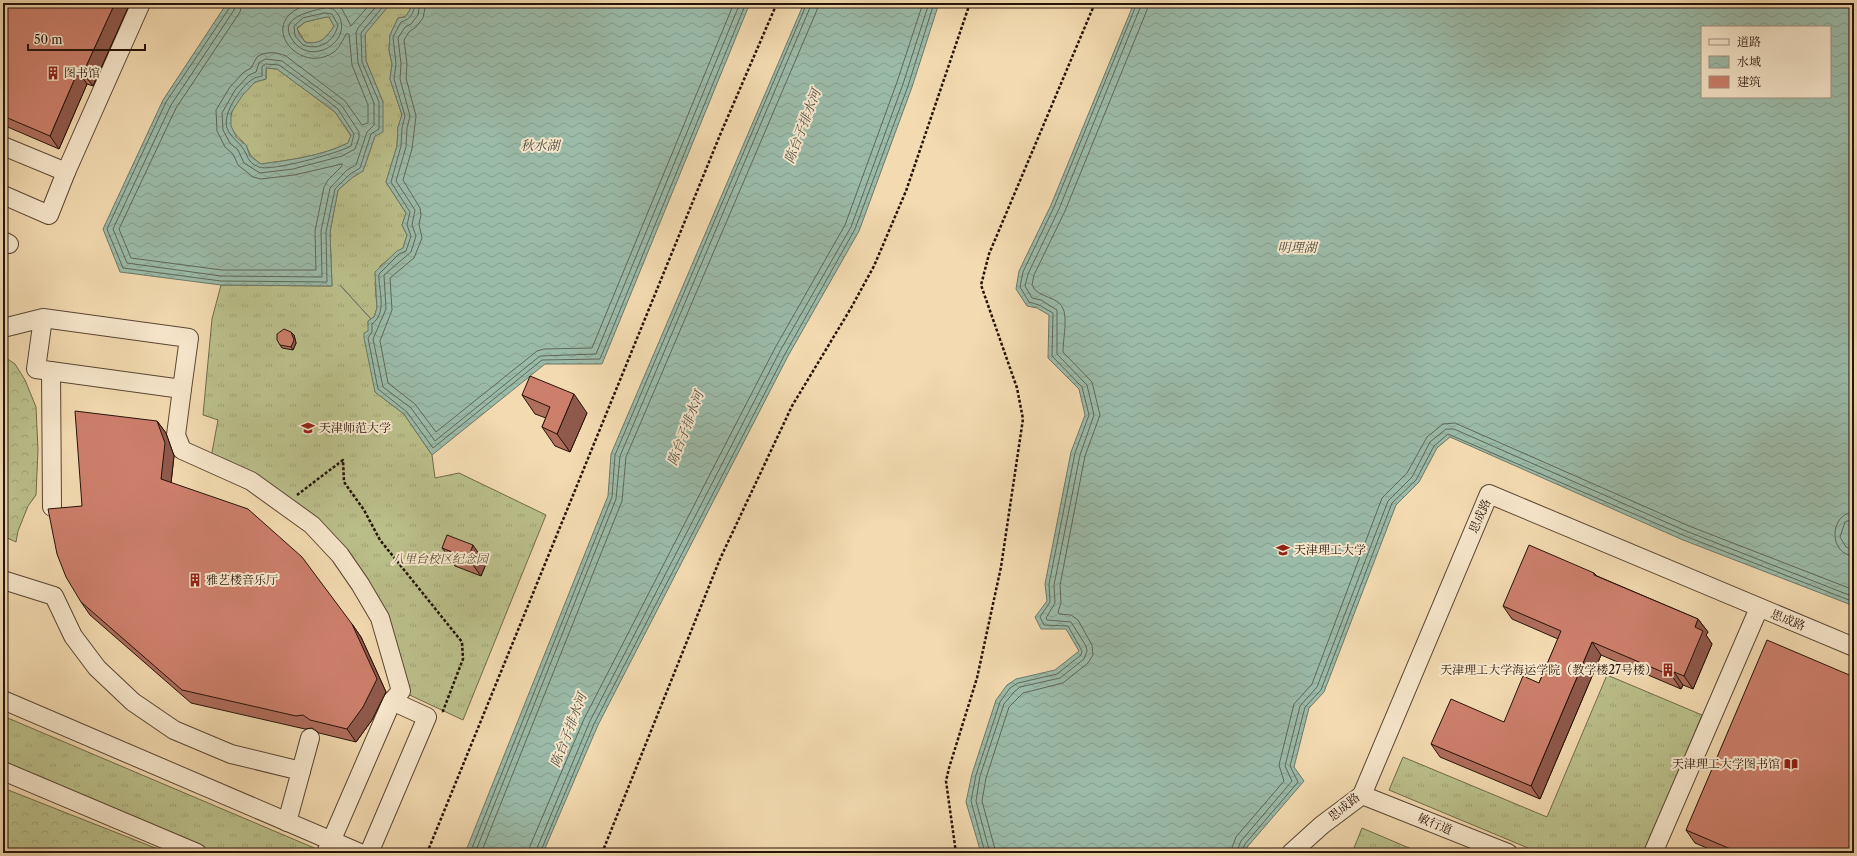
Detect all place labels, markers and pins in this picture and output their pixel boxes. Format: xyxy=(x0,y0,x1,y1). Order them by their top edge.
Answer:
building icon: 图书馆 xyxy=(45,65,61,81)
place label: 图书馆 xyxy=(64,65,100,80)
school or university icon: 天津师范大学 xyxy=(300,420,316,436)
place label: 天津师范大学 xyxy=(319,420,391,435)
school or university icon: 天津理工大学 xyxy=(1275,542,1291,558)
place label: 天津理工大学 xyxy=(1294,542,1366,557)
building icon: 雅艺楼音乐厅 xyxy=(187,572,203,588)
place label: 雅艺楼音乐厅 xyxy=(206,572,278,587)
place label: 天津理工大学海运学院（教学楼27号楼） xyxy=(1440,662,1657,677)
building icon: 天津理工大学海运学院（教学楼27号楼） xyxy=(1660,662,1676,678)
place label: 天津理工大学图书馆 xyxy=(1672,756,1780,771)
library icon: 天津理工大学图书馆 xyxy=(1783,756,1799,772)

